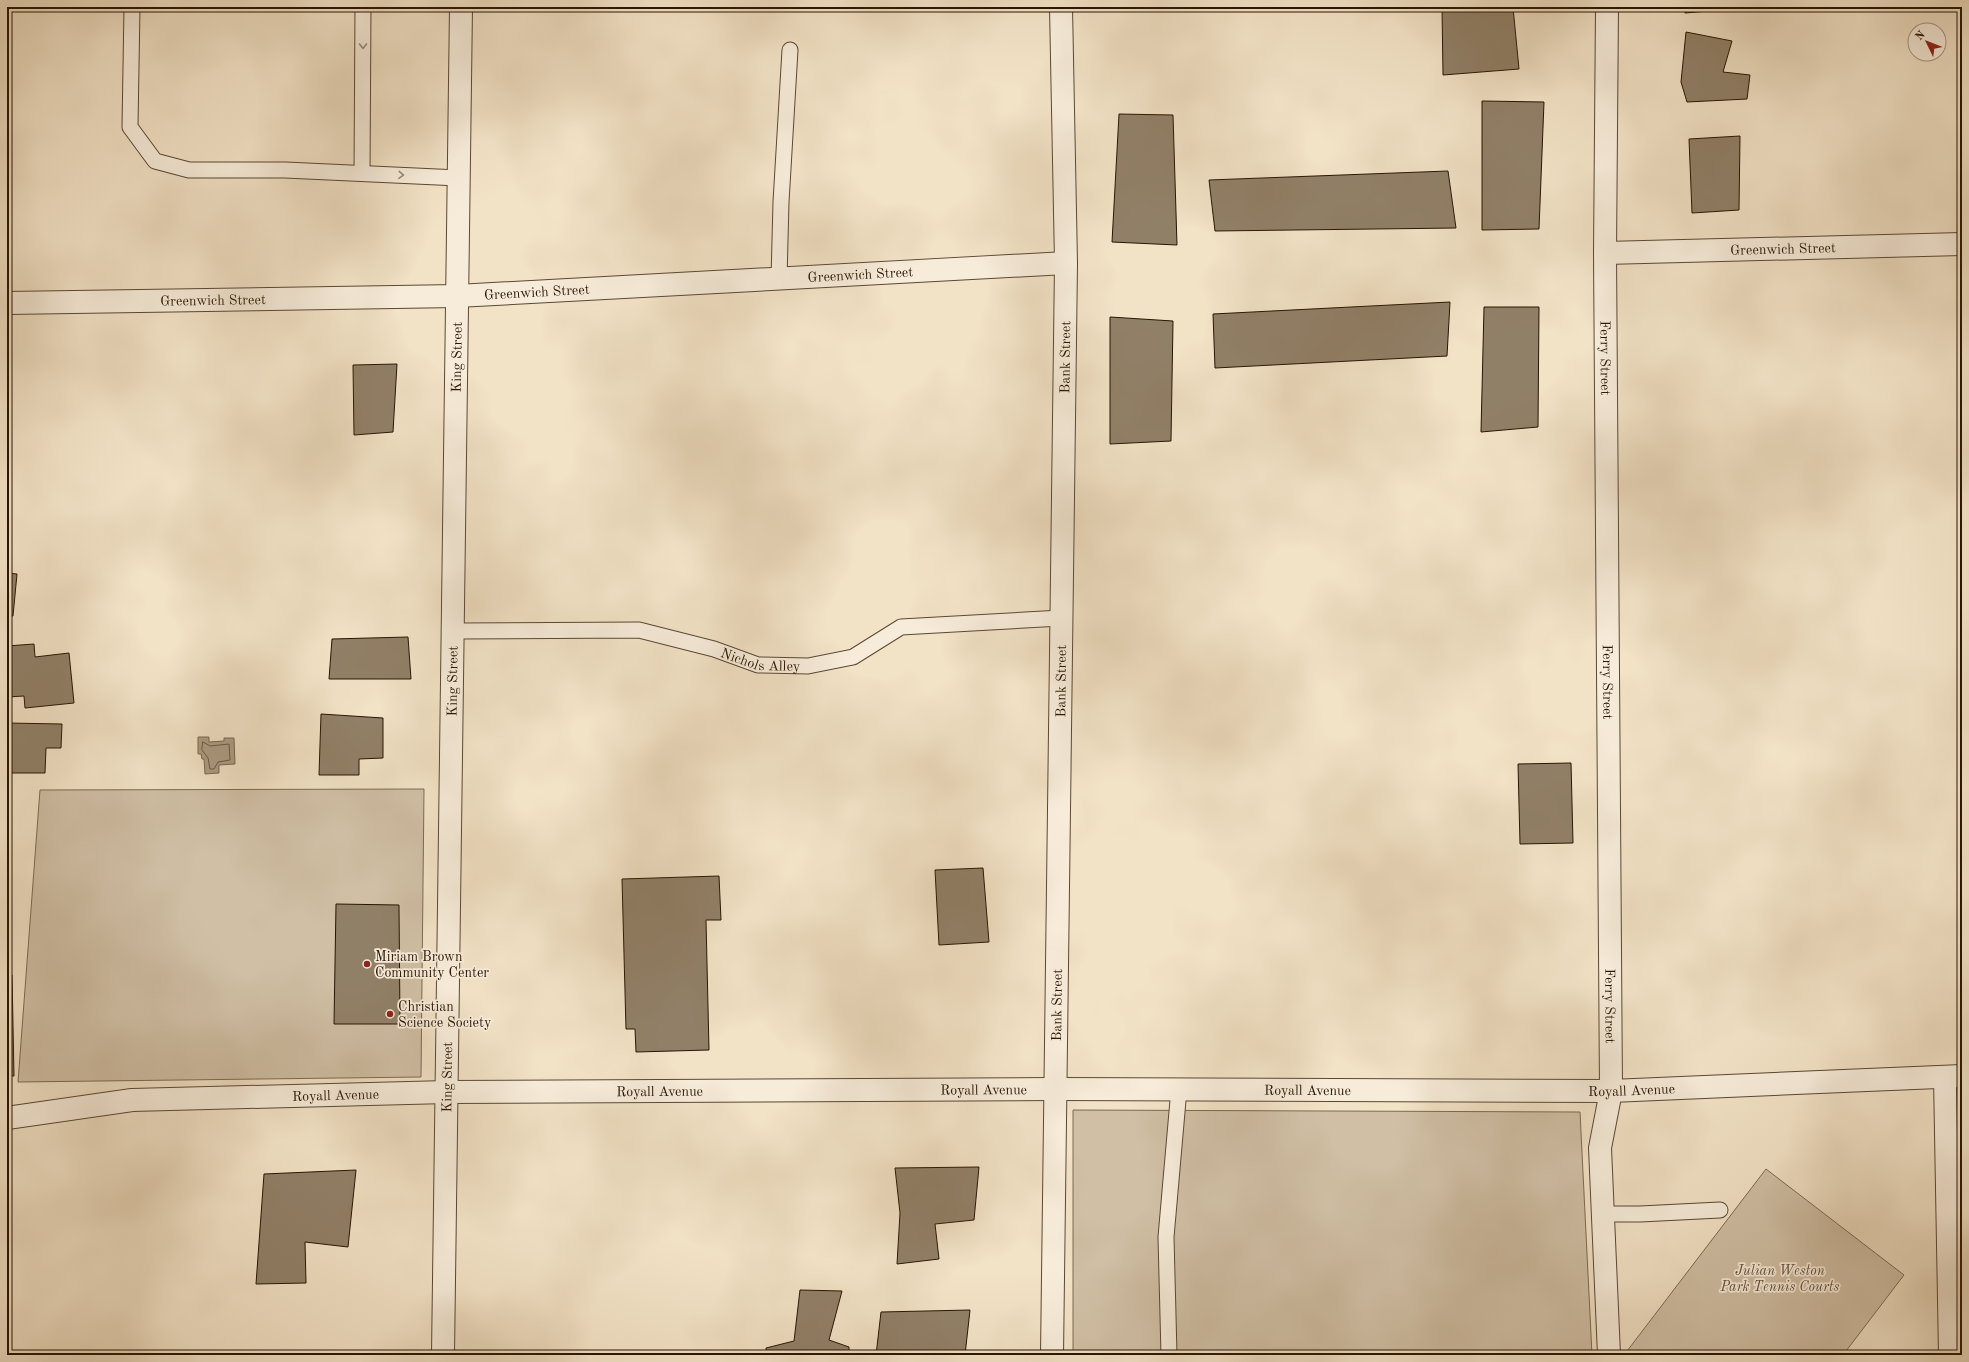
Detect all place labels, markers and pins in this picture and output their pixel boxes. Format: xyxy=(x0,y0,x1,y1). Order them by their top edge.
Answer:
place label: Miriam Brown Community Center xyxy=(375,950,489,980)
marker: Miriam Brown Community Center xyxy=(362,959,372,969)
place label: Christian Science Society xyxy=(398,1000,492,1030)
marker: Christian Science Society xyxy=(385,1009,395,1019)

